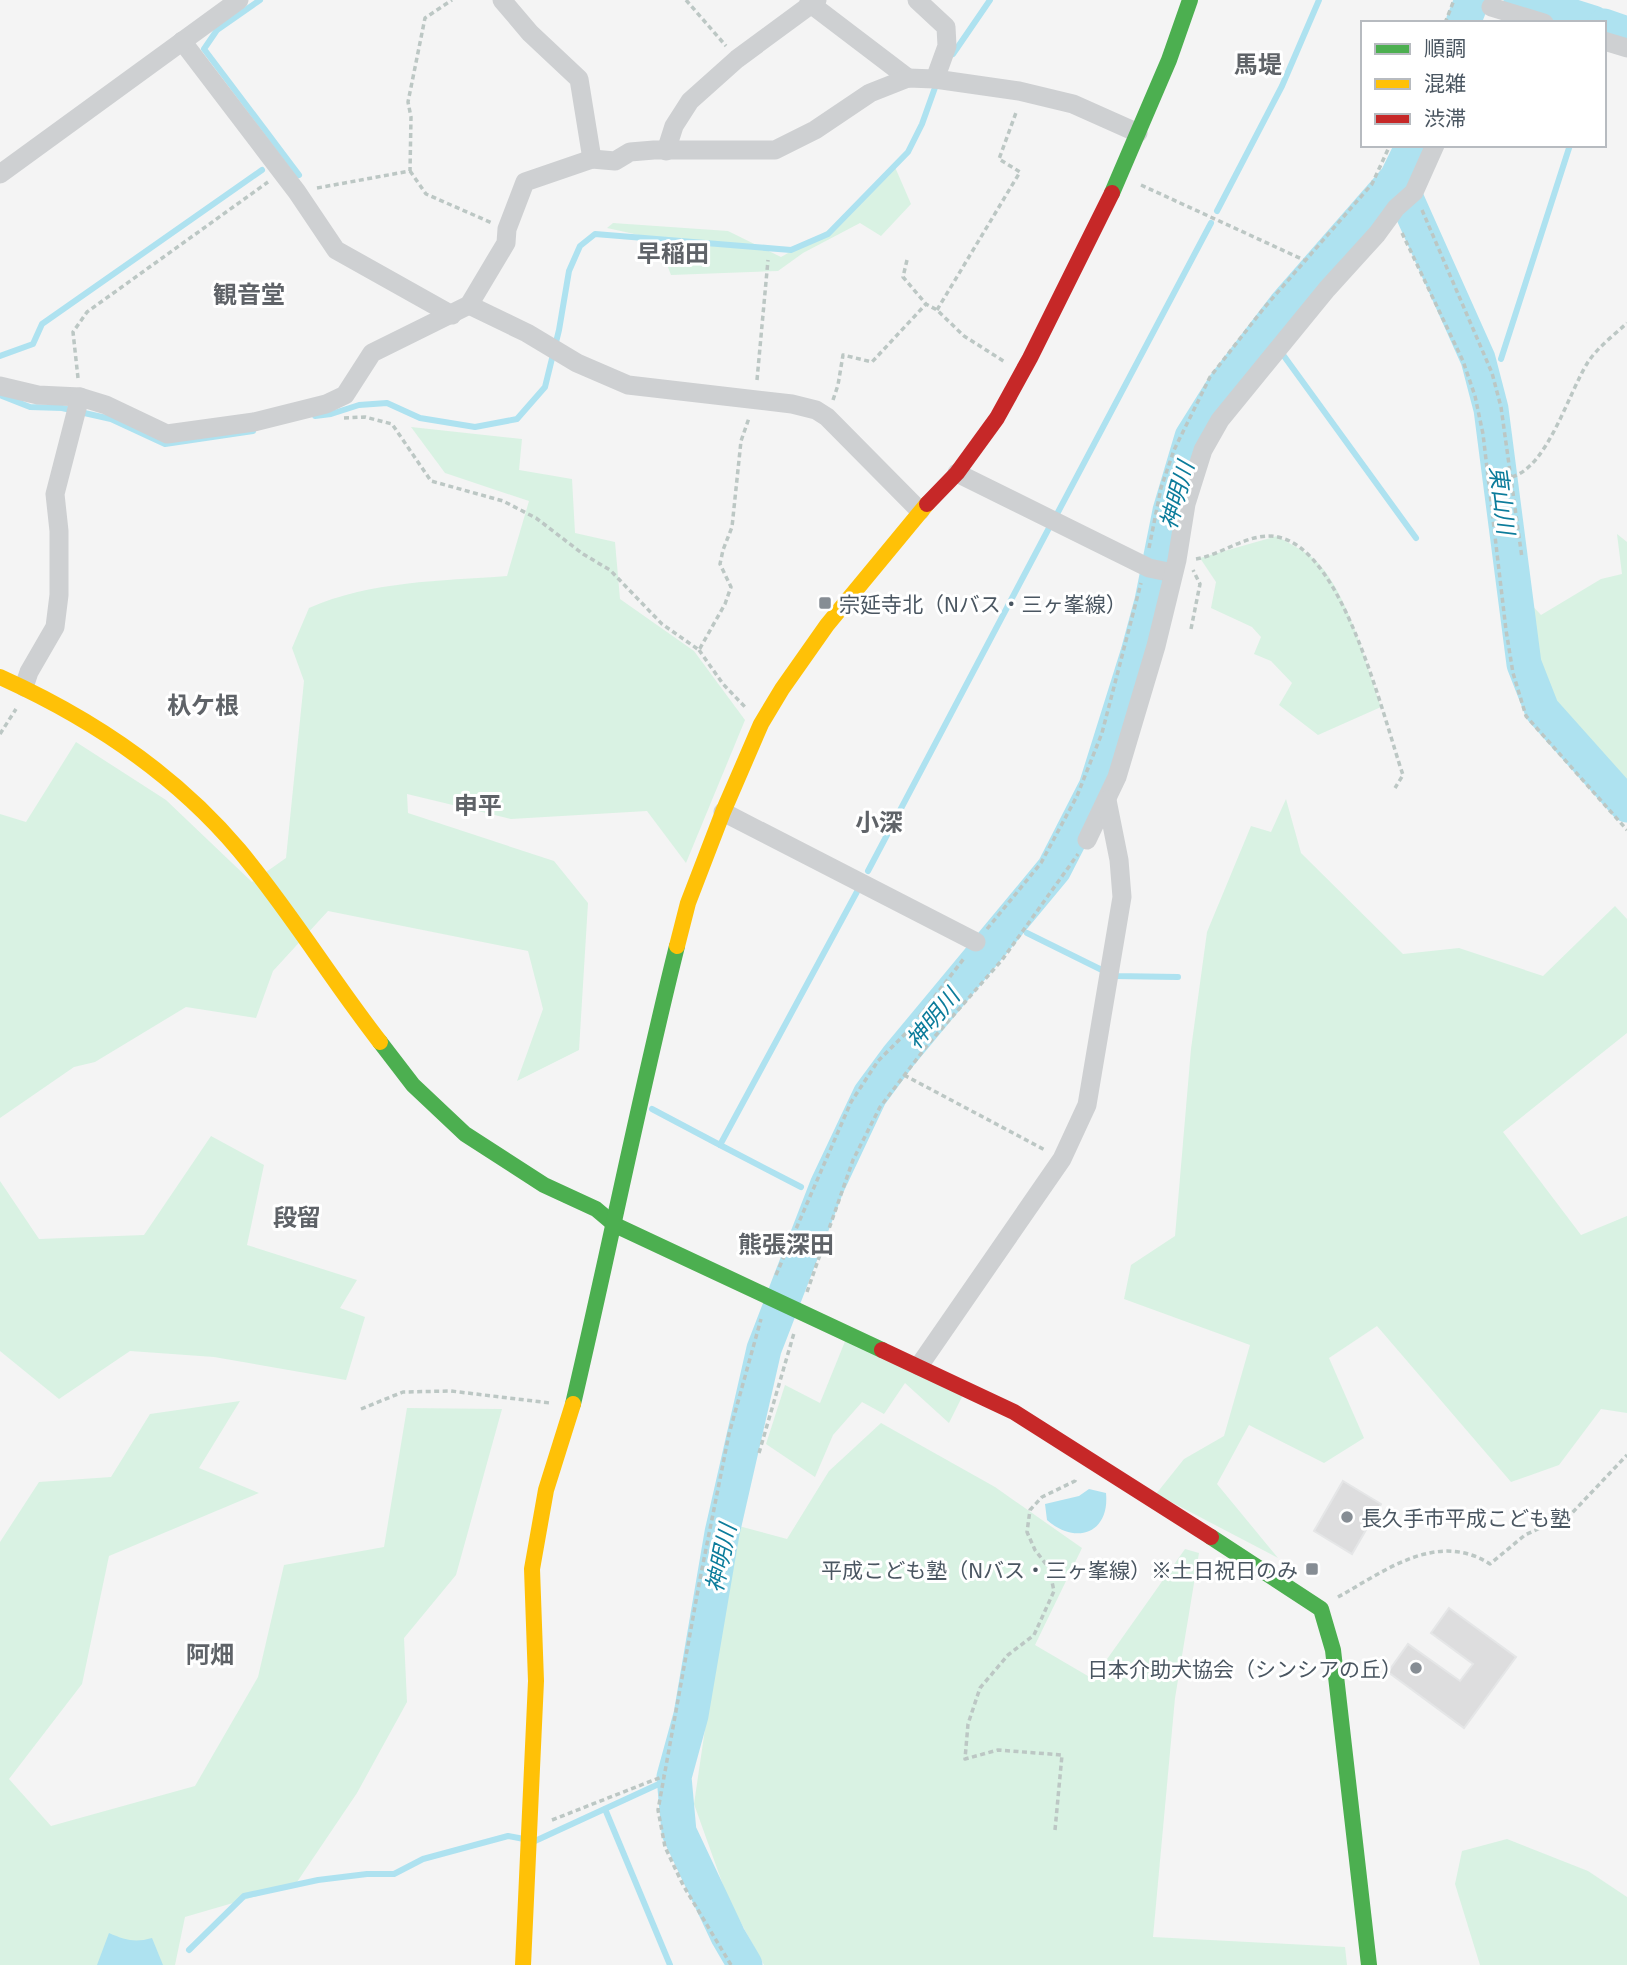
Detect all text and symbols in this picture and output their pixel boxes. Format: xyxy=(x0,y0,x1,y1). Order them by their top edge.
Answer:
legend xyxy=(1361,21,1606,147)
text: 順調 xyxy=(1424,35,1466,60)
district label: 馬堤 xyxy=(1234,49,1282,78)
text: 混雑 xyxy=(1424,70,1466,95)
text: 渋滞 xyxy=(1424,105,1466,130)
district label: 早稲田 xyxy=(637,238,709,267)
district label: 観音堂 xyxy=(213,279,285,308)
water label: 神明川 xyxy=(1153,455,1200,532)
water label: 東山川 xyxy=(1485,464,1521,539)
place label: 宗延寺北（Nバス・三ヶ峯線） xyxy=(839,591,1127,616)
marker: 宗延寺北（Nバス・三ヶ峯線） xyxy=(817,595,833,611)
district label: 杁ケ根 xyxy=(167,690,239,719)
district label: 申平 xyxy=(454,790,502,819)
district label: 小深 xyxy=(855,807,903,836)
water label: 神明川 xyxy=(899,980,966,1054)
district label: 段留 xyxy=(273,1202,321,1231)
district label: 熊張深田 xyxy=(738,1229,834,1258)
place label: 長久手市平成こども塾 xyxy=(1361,1505,1571,1530)
marker: 長久手市平成こども塾 xyxy=(1339,1509,1355,1525)
water label: 神明川 xyxy=(699,1518,741,1595)
place label: 平成こども塾（Nバス・三ヶ峯線）※土日祝日のみ xyxy=(821,1557,1298,1582)
marker: 平成こども塾（Nバス・三ヶ峯線）※土日祝日のみ xyxy=(1304,1561,1320,1577)
district label: 阿畑 xyxy=(186,1639,234,1668)
place label: 日本介助犬協会（シンシアの丘） xyxy=(1087,1656,1402,1681)
marker: 日本介助犬協会（シンシアの丘） xyxy=(1408,1660,1424,1676)

